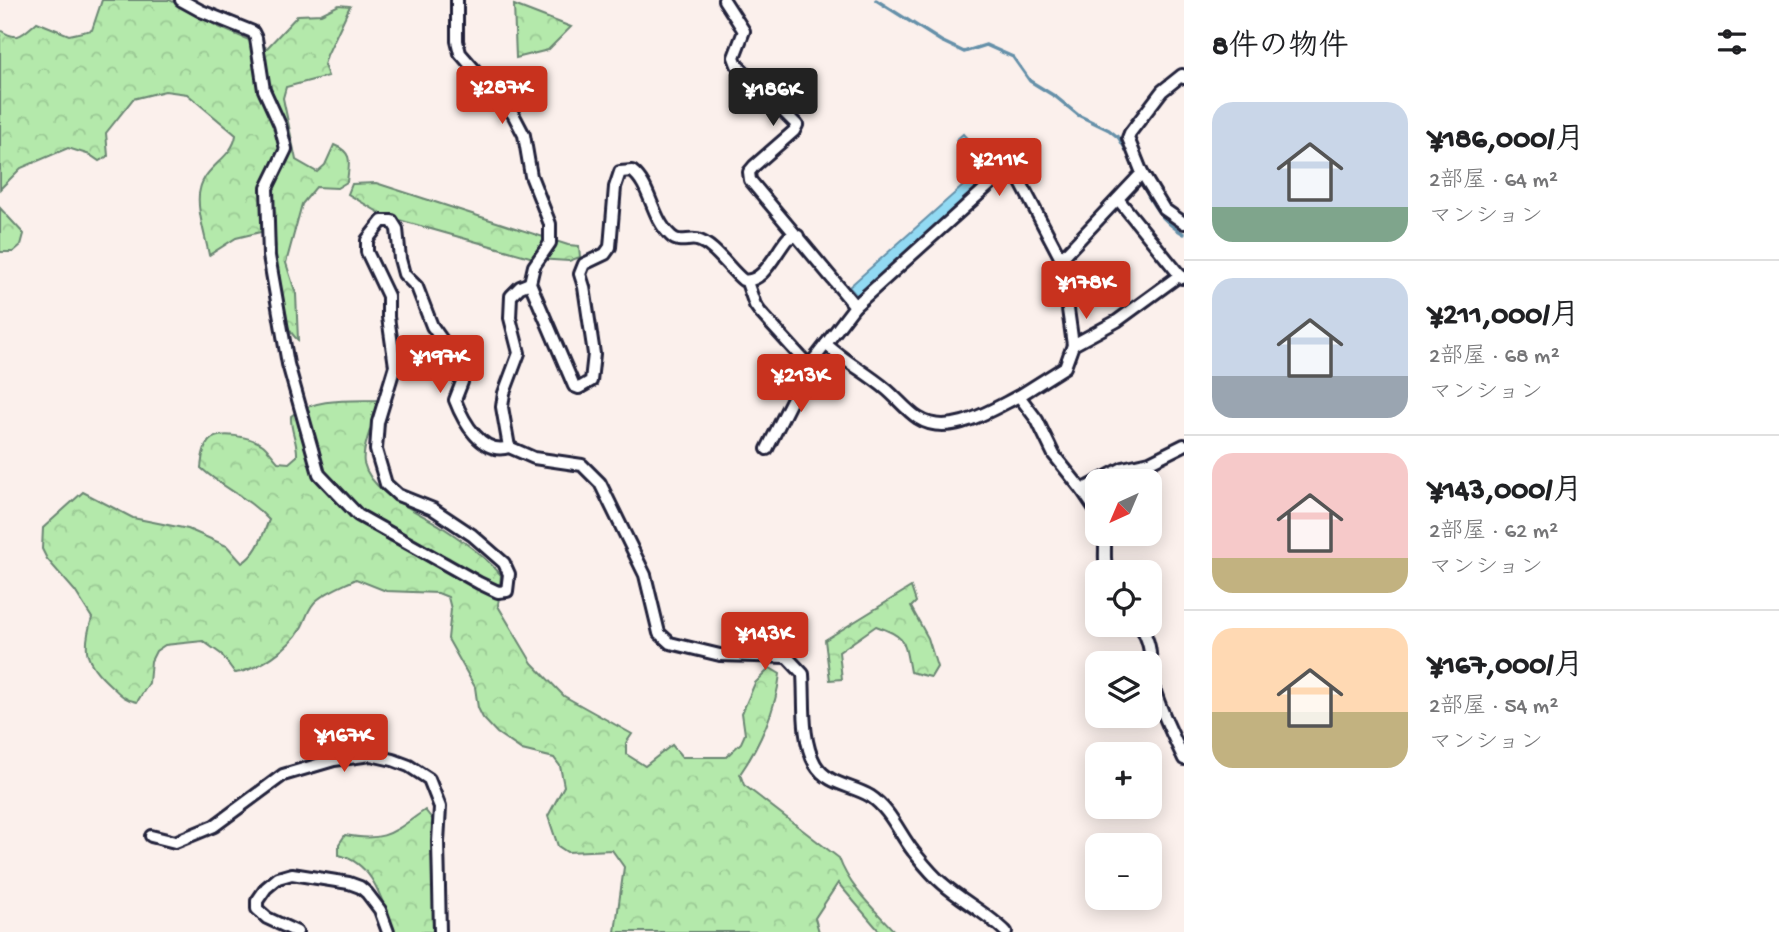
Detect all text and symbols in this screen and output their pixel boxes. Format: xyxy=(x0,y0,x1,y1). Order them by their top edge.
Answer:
icon: filters xyxy=(1713,23,1751,61)
text: 8件の物件 xyxy=(1212,31,1348,66)
pin: ¥287K xyxy=(453,66,551,126)
pin: ¥186K xyxy=(724,68,822,128)
text: ¥287K xyxy=(472,75,532,102)
text: ¥186K xyxy=(745,77,801,104)
text: ¥186,000/月 xyxy=(1429,124,1584,159)
icon: home xyxy=(1268,130,1352,214)
pin: ¥211K xyxy=(950,138,1048,198)
text: ¥211K xyxy=(972,147,1026,174)
text: 2部屋 · 64 m² xyxy=(1429,168,1558,195)
text: マンション xyxy=(1429,204,1543,231)
pin: ¥178K xyxy=(1037,262,1135,321)
text: ¥178K xyxy=(1057,270,1115,297)
text: ¥211,000/月 xyxy=(1429,300,1580,335)
icon: home xyxy=(1268,306,1352,390)
pin: ¥197K xyxy=(391,336,489,395)
text: ¥197K xyxy=(412,344,468,371)
text: 2部屋 · 68 m² xyxy=(1429,344,1560,371)
pin: ¥213K xyxy=(752,354,850,414)
text: ¥213K xyxy=(773,363,829,390)
text: マンション xyxy=(1429,380,1543,407)
north arrow xyxy=(1085,469,1162,546)
map controls xyxy=(1085,469,1162,910)
text: ¥143,000/月 xyxy=(1429,475,1583,510)
icon: home xyxy=(1268,481,1352,565)
text: 2部屋 · 62 m² xyxy=(1429,519,1558,546)
text: マンション xyxy=(1429,555,1543,582)
button: locate xyxy=(1085,560,1162,637)
pin: ¥143K xyxy=(716,612,814,672)
text: ¥143K xyxy=(737,621,793,648)
text: ¥167,000/月 xyxy=(1429,650,1584,685)
button: layers xyxy=(1085,651,1162,728)
icon: home xyxy=(1268,656,1352,740)
text: 2部屋 · 54 m² xyxy=(1429,694,1558,721)
pin: ¥167K xyxy=(295,714,393,774)
text: ¥167K xyxy=(316,723,372,750)
text: マンション xyxy=(1429,730,1543,757)
button: + xyxy=(1085,742,1162,819)
button: − xyxy=(1085,833,1162,910)

